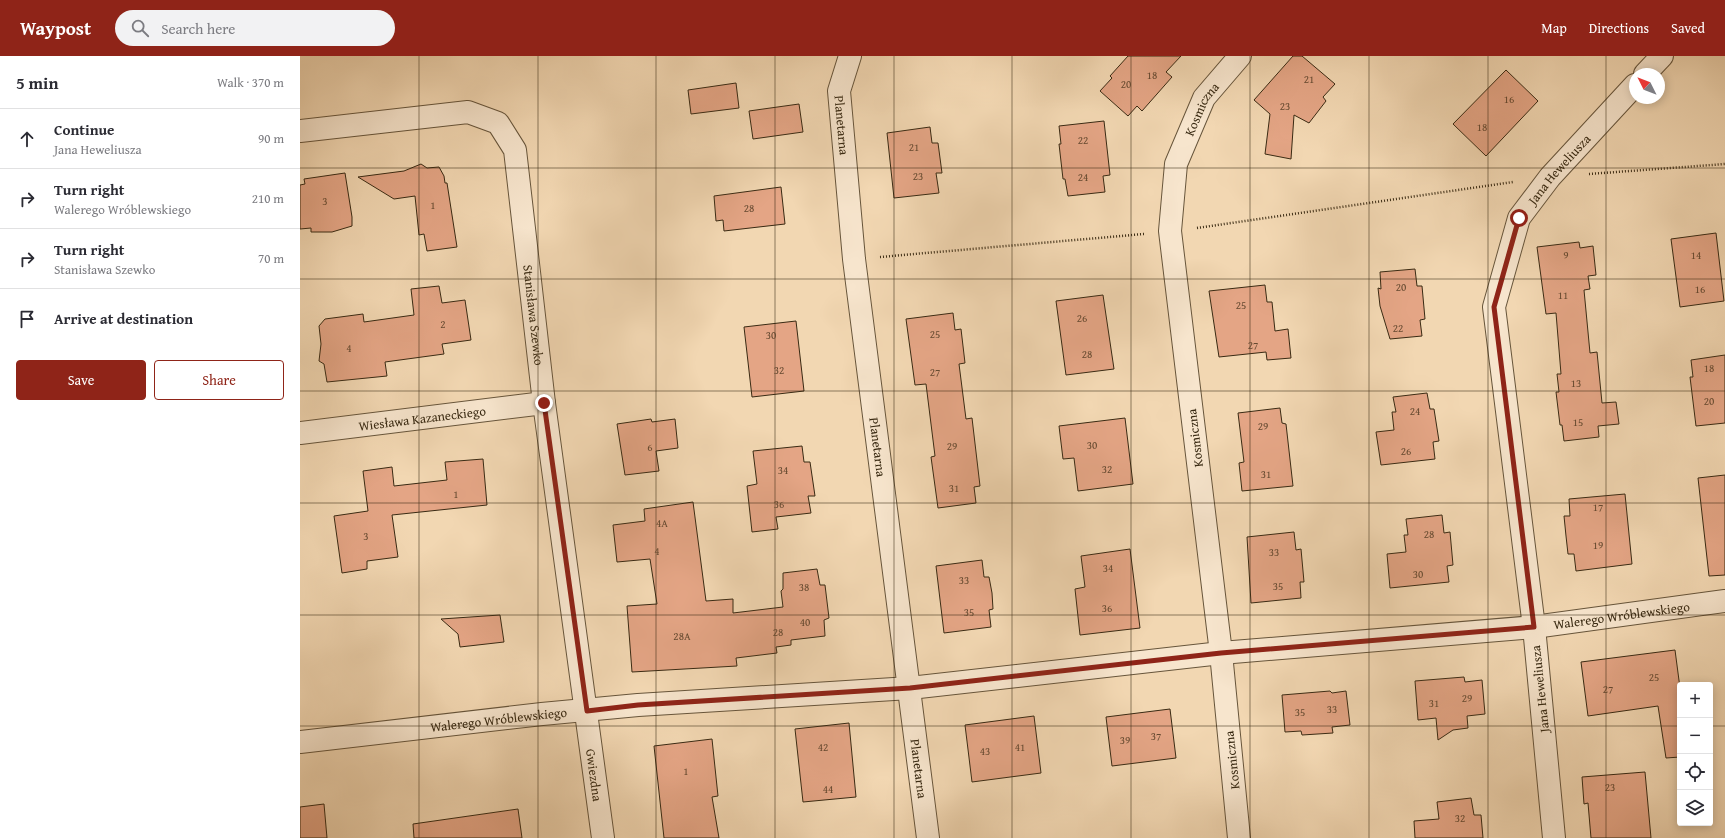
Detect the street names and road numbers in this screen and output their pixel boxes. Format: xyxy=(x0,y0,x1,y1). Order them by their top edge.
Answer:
street label: Kosmiczna xyxy=(1180,77,1224,139)
street label: Planetarna xyxy=(830,95,854,157)
street label: Jana Heweliusza xyxy=(1522,129,1595,210)
street label: Stanisława Szewko xyxy=(519,264,549,367)
street label: Wiesława Kazaneckiego xyxy=(357,401,487,435)
street label: Kosmiczna xyxy=(1182,407,1208,468)
street label: Planetarna xyxy=(865,416,891,479)
street label: Walerego Wróblewskiego xyxy=(1552,596,1691,634)
street label: Jana Heweliusza xyxy=(1526,644,1554,736)
street label: Walerego Wróblewskiego xyxy=(429,702,568,736)
street label: Kosmiczna xyxy=(1219,729,1245,790)
street label: Planetarna xyxy=(906,738,932,800)
street label: Gwiezdna xyxy=(581,748,608,803)

